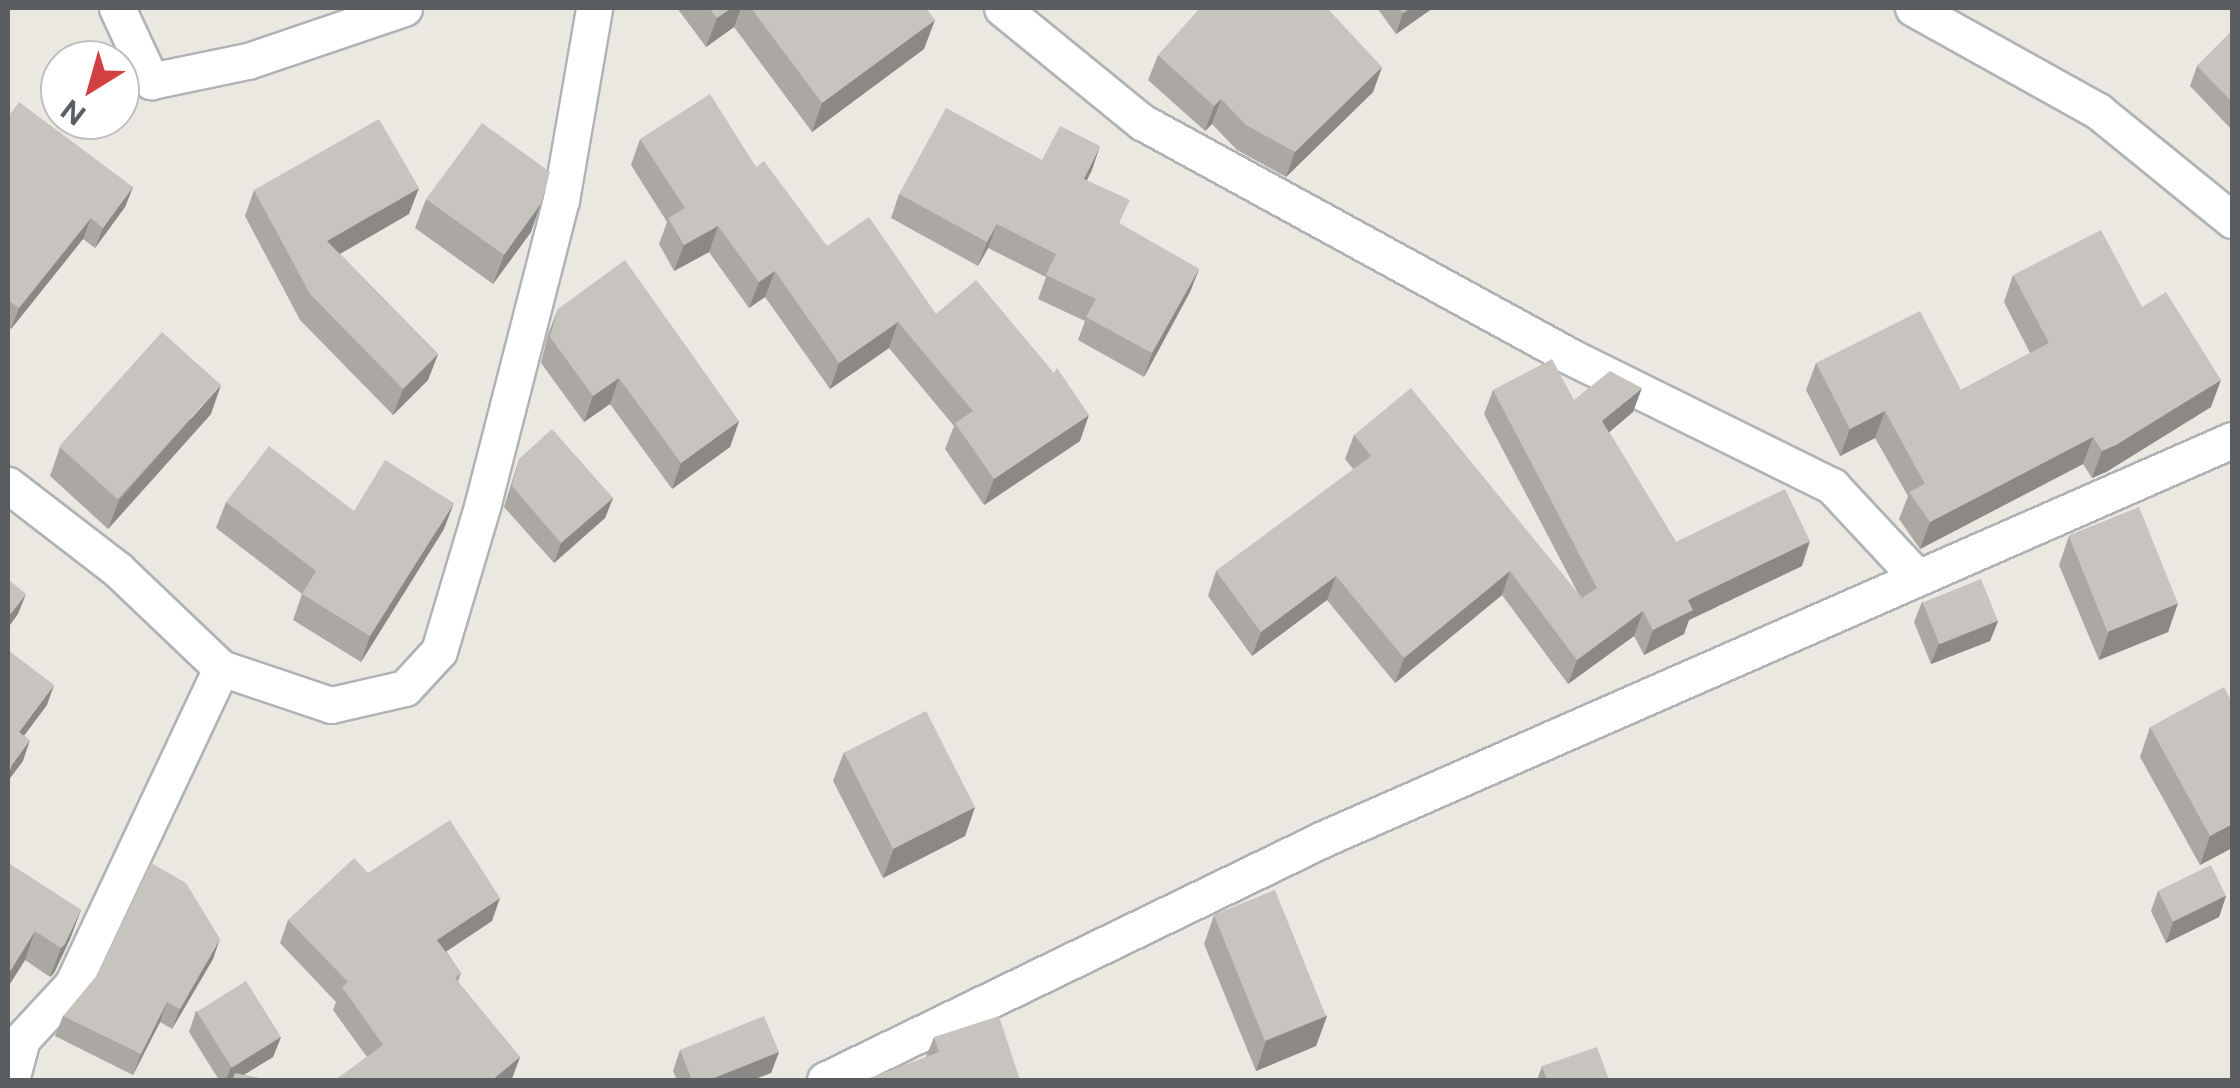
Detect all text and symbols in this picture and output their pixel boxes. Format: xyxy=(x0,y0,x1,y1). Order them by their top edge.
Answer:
north arrow xyxy=(40,40,140,140)
text: N xyxy=(54,93,92,133)

